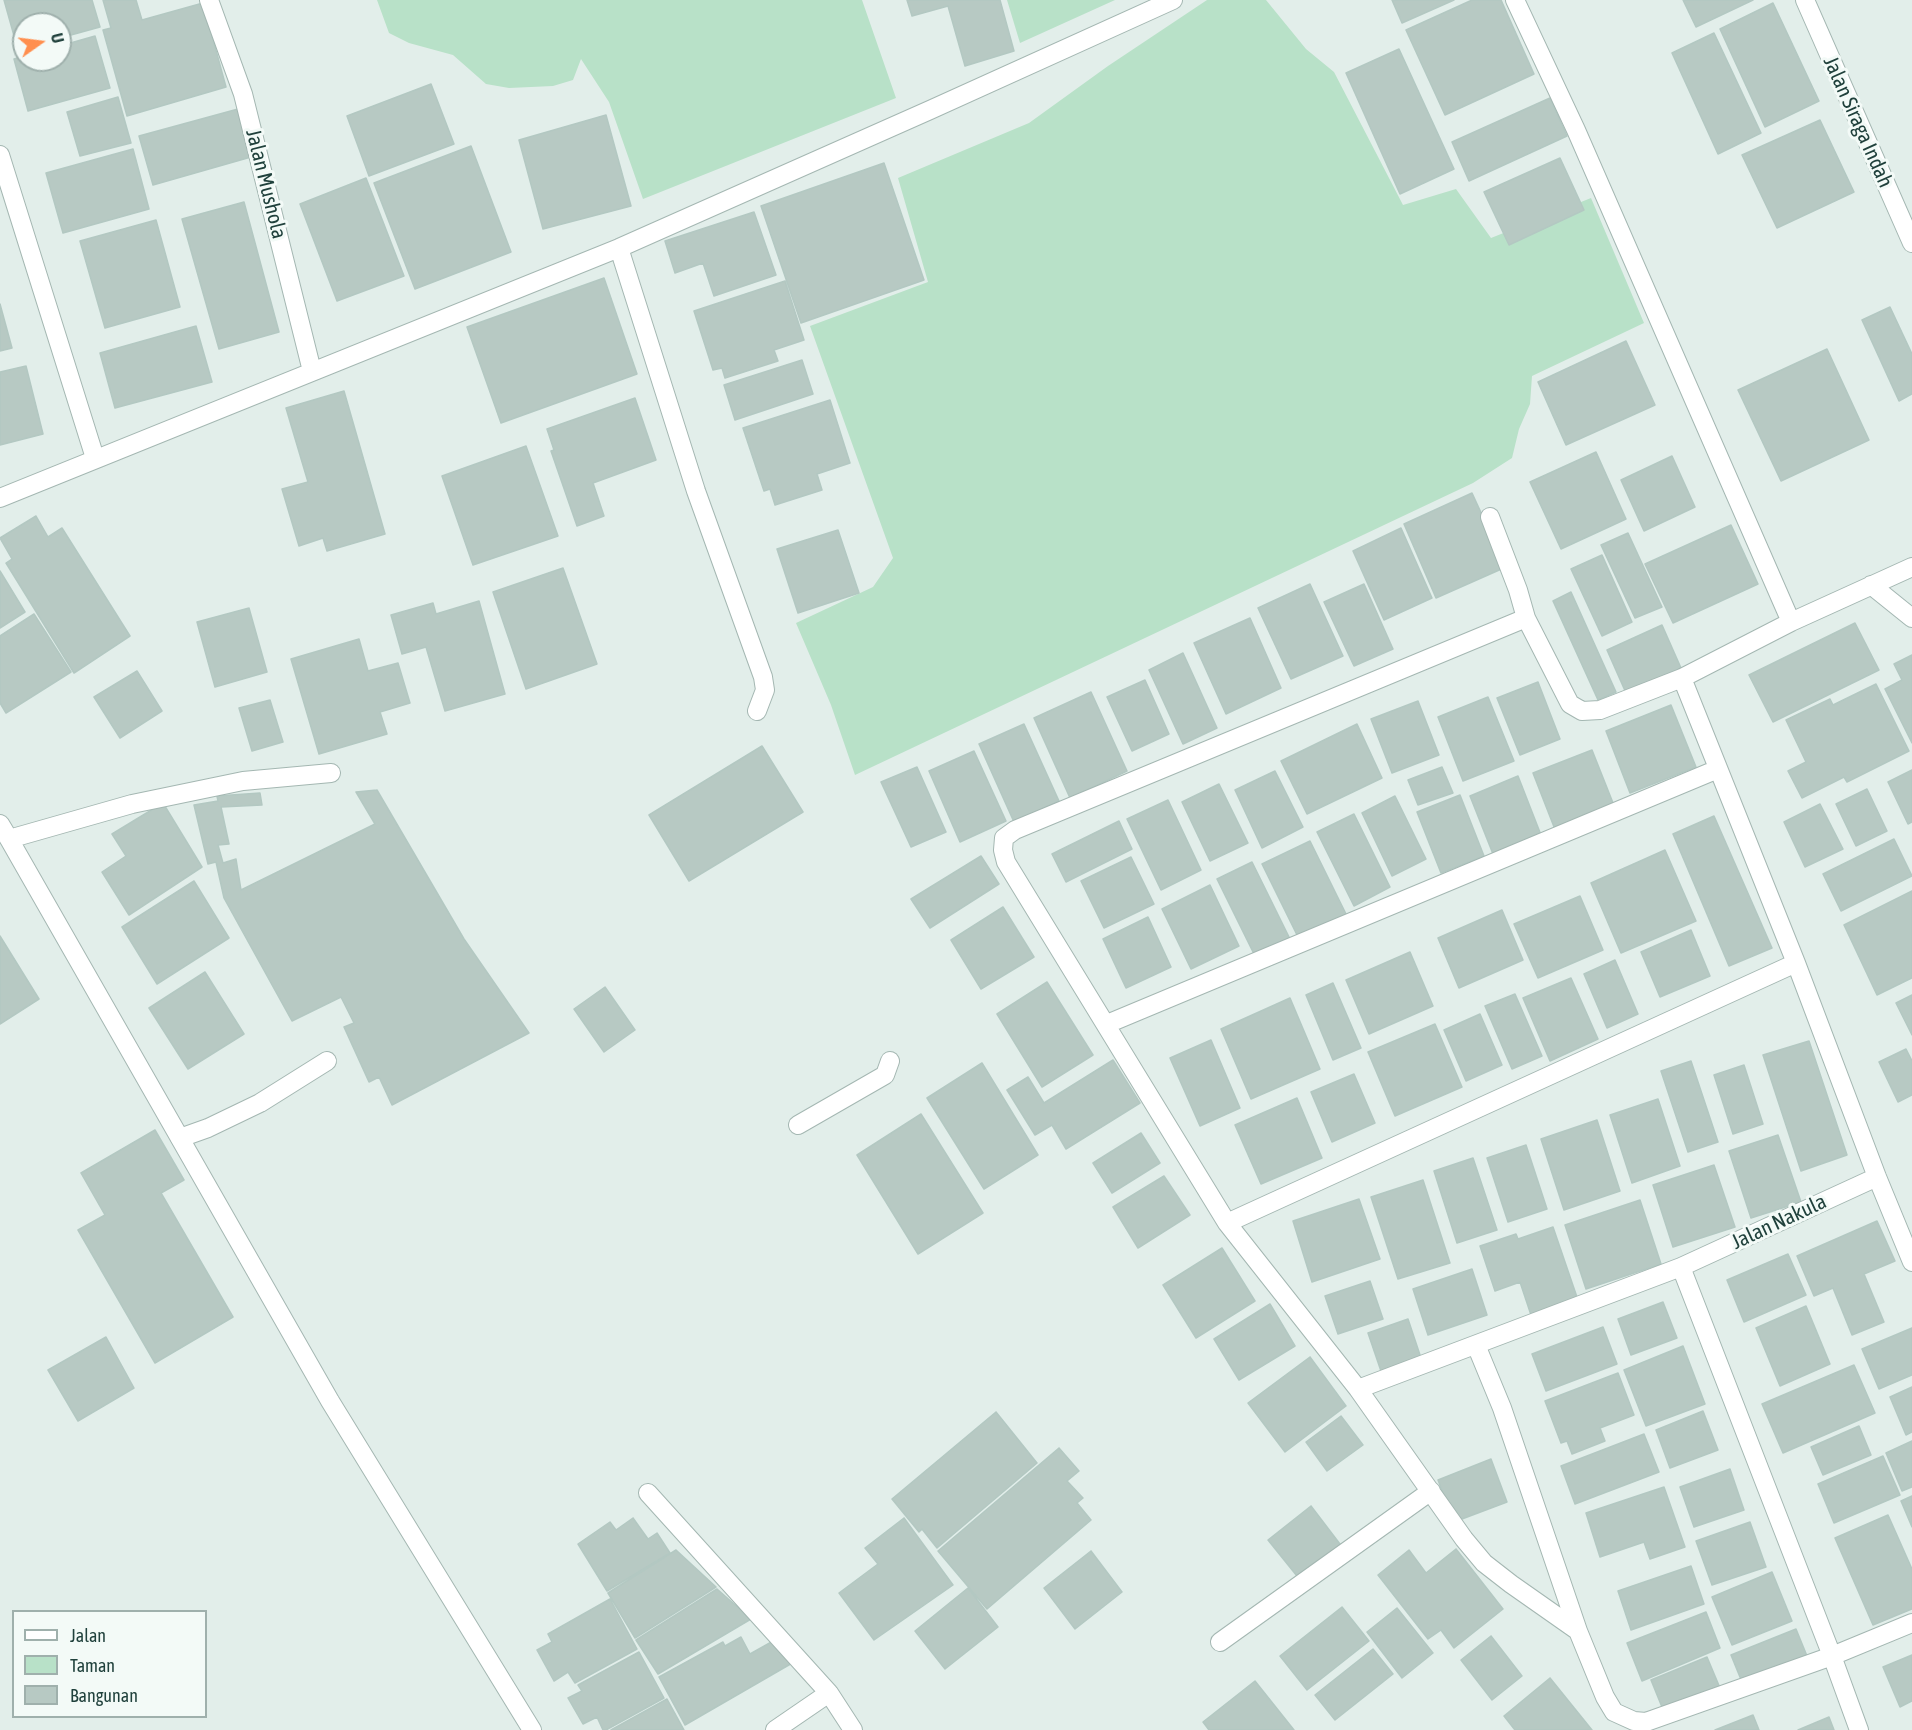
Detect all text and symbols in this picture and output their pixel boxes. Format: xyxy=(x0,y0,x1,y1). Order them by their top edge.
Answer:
north arrow xyxy=(12,12,72,72)
text: U xyxy=(48,31,67,45)
street label: Jalan Siraga Indah xyxy=(1818,53,1898,191)
street label: Jalan Mushola xyxy=(240,127,292,241)
street label: Jalan Nakula xyxy=(1728,1189,1830,1255)
legend xyxy=(12,1610,207,1718)
text: Jalan xyxy=(70,1625,106,1646)
text: Taman xyxy=(70,1655,115,1676)
text: Bangunan xyxy=(70,1685,138,1706)

